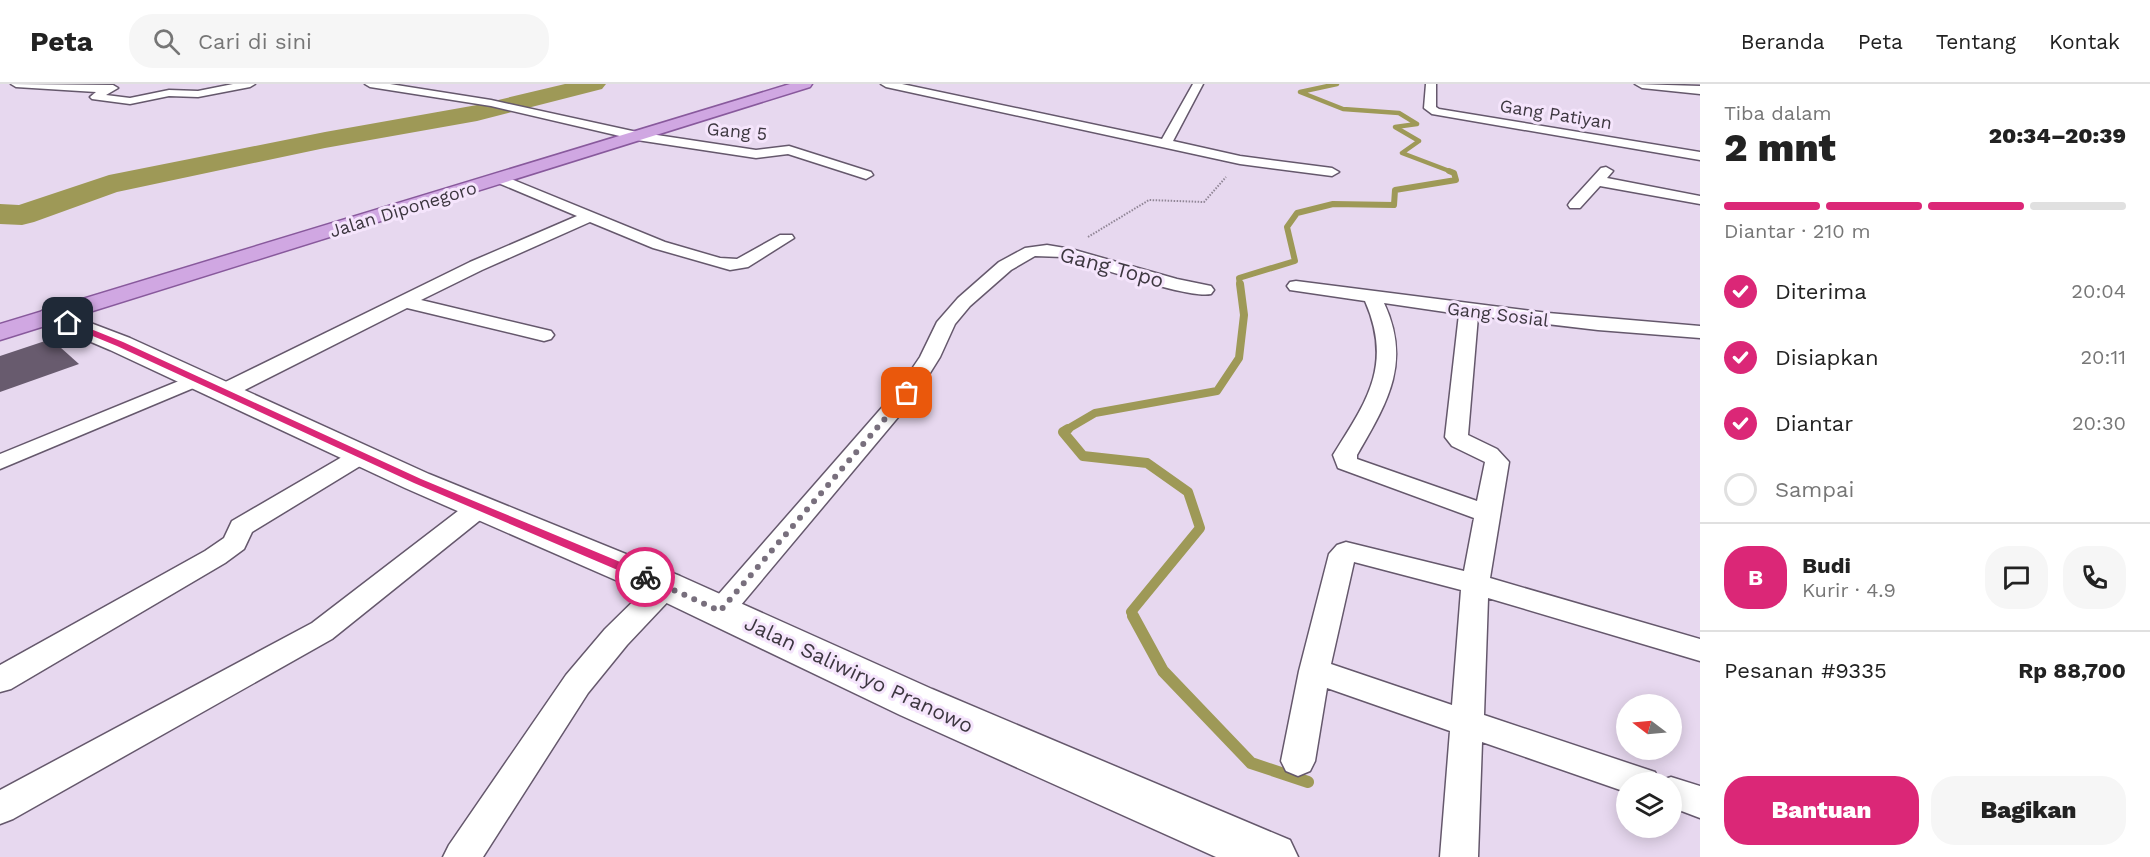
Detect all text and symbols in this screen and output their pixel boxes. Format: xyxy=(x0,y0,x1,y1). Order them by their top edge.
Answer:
search box xyxy=(129,14,549,68)
text: Peta xyxy=(30,25,93,58)
icon: search xyxy=(150,25,183,58)
text: Cari di sini xyxy=(198,29,312,54)
text: Beranda xyxy=(1741,29,1825,54)
text: Peta xyxy=(1858,29,1903,54)
text: Tentang xyxy=(1936,29,2016,54)
text: Kontak xyxy=(2049,29,2120,54)
street label: Gang Patiyan xyxy=(1498,95,1614,133)
text: Tiba dalam xyxy=(1724,101,1832,125)
street label: Gang 5 xyxy=(706,118,768,144)
text: 20:34–20:39 xyxy=(1989,123,2126,148)
text: 2 mnt xyxy=(1724,125,1836,170)
street label: Jalan Diponegoro xyxy=(327,177,479,241)
text: Diantar · 210 m xyxy=(1724,219,1871,243)
street label: Gang Topo xyxy=(1057,241,1167,293)
icon: check xyxy=(1724,275,1757,308)
text: Diterima xyxy=(1775,279,1867,304)
text: 20:04 xyxy=(2071,279,2126,303)
pin xyxy=(42,297,93,348)
street label: Gang Sosial xyxy=(1446,297,1551,331)
icon: home xyxy=(51,306,84,339)
icon: check xyxy=(1724,341,1757,374)
text: Disiapkan xyxy=(1775,345,1879,370)
text: 20:11 xyxy=(2080,345,2126,369)
pin xyxy=(881,367,932,418)
icon: bag xyxy=(890,376,923,409)
icon: check xyxy=(1724,407,1757,440)
text: Diantar xyxy=(1775,411,1853,436)
text: 20:30 xyxy=(2072,411,2126,435)
text: Sampai xyxy=(1775,477,1854,502)
button: chat xyxy=(1985,546,2048,609)
button: phone xyxy=(2063,546,2126,609)
courier xyxy=(615,547,675,607)
text: Budi xyxy=(1802,553,1851,578)
icon: bike xyxy=(629,561,662,594)
text: B xyxy=(1748,565,1763,590)
text: Kurir · 4.9 xyxy=(1802,578,1896,602)
street label: Jalan Saliwiryo Pranowo xyxy=(741,610,977,738)
text: Pesanan #9335 xyxy=(1724,658,1887,683)
text: Rp 88,700 xyxy=(2018,658,2126,683)
north arrow xyxy=(1616,694,1682,760)
map controls xyxy=(1616,694,1682,838)
button: layers xyxy=(1616,772,1682,838)
button: Bantuan xyxy=(1724,776,1919,845)
button: Bagikan xyxy=(1931,776,2126,845)

